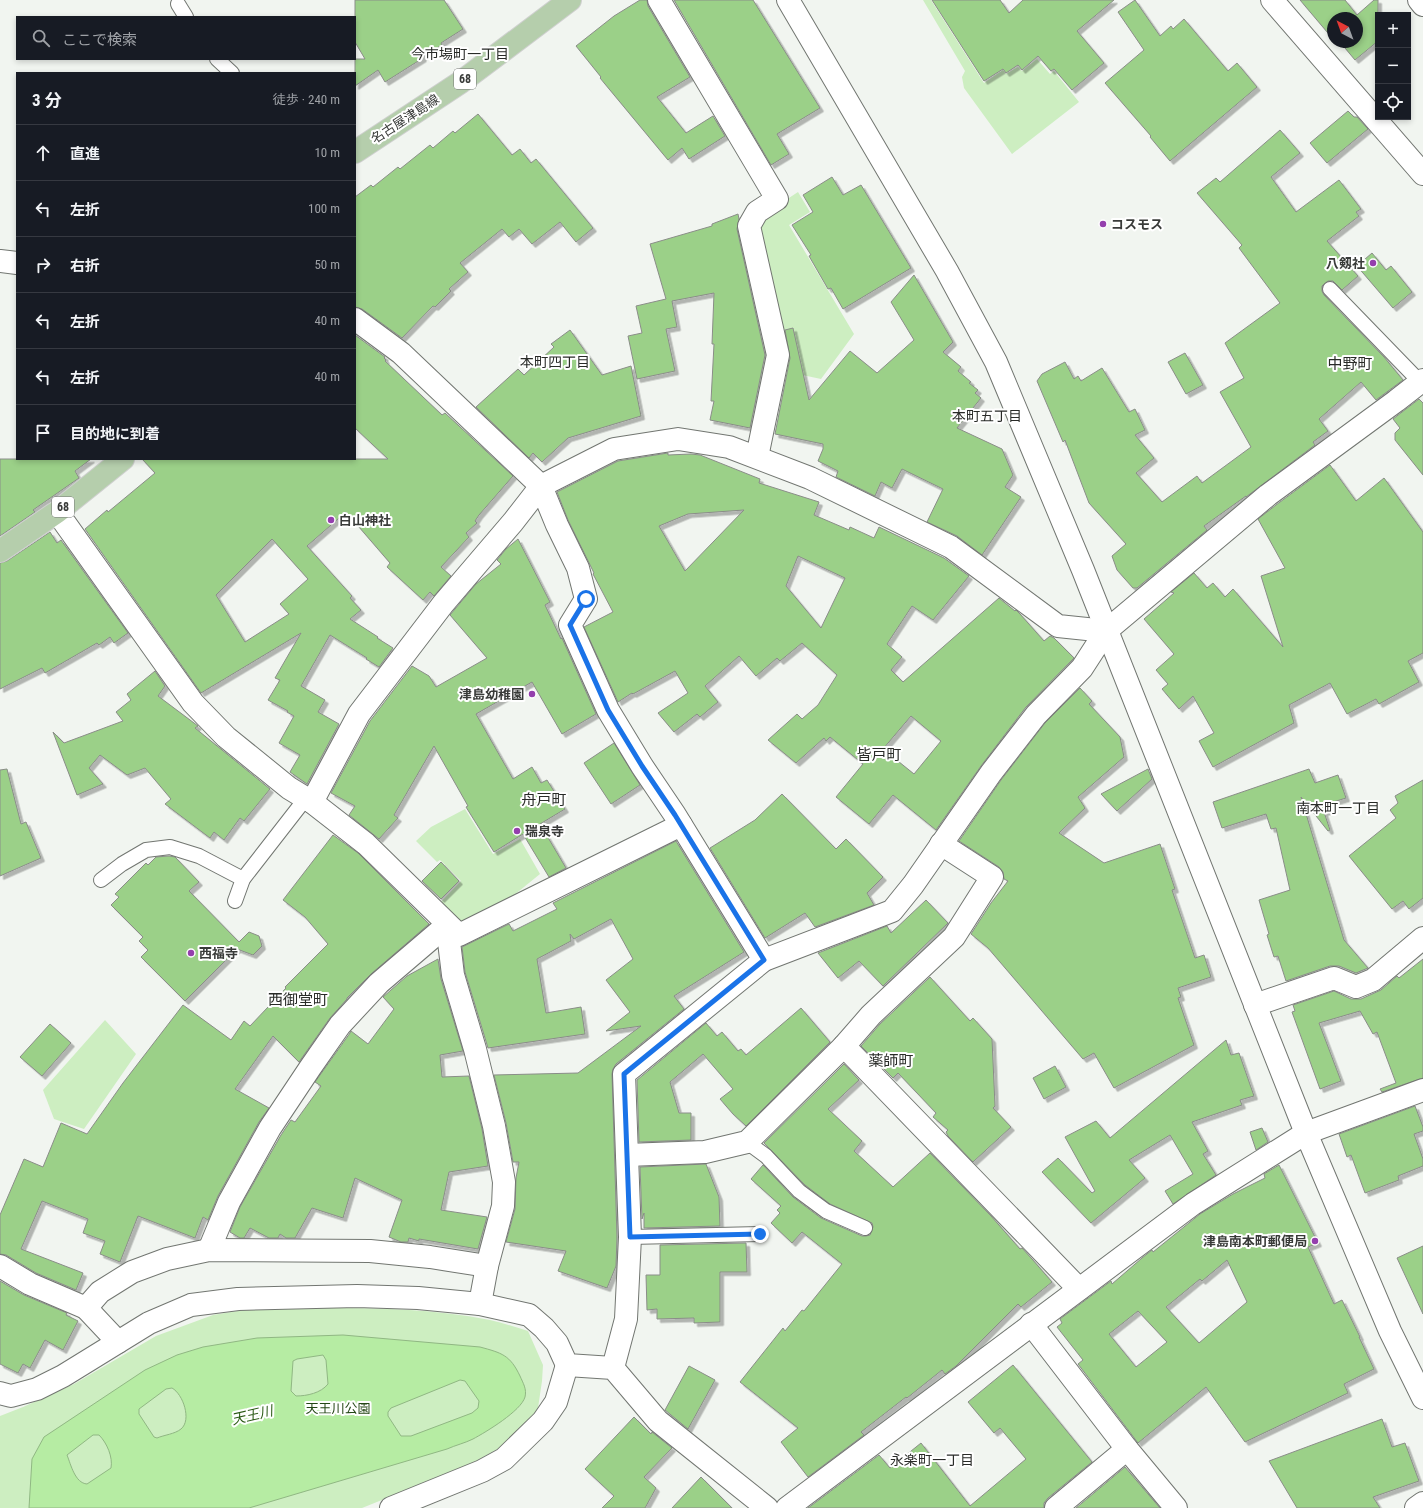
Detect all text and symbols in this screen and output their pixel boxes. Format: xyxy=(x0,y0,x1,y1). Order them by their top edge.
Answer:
north arrow xyxy=(1327,12,1363,48)
map controls xyxy=(1375,12,1411,120)
button: + xyxy=(1375,12,1411,48)
search box xyxy=(16,16,356,60)
icon: search xyxy=(30,27,52,49)
text: ここで検索 xyxy=(62,31,137,49)
district label: 今市場町一丁目 xyxy=(411,46,509,62)
button: − xyxy=(1375,48,1411,84)
road number: 68 xyxy=(454,69,476,89)
button: locate xyxy=(1375,84,1411,120)
text: 3 分 xyxy=(32,90,62,110)
street label: 名古屋津島線 xyxy=(368,91,442,147)
text: 徒歩 · 240 m xyxy=(273,92,340,107)
icon: ahead xyxy=(32,142,54,164)
text: 直進 xyxy=(70,145,100,163)
text: 10 m xyxy=(314,145,340,160)
icon: left xyxy=(32,198,54,220)
text: 左折 xyxy=(70,201,100,219)
text: 100 m xyxy=(308,201,340,216)
place label: コスモス xyxy=(1111,217,1163,232)
marker: コスモス xyxy=(1098,219,1108,229)
icon: right xyxy=(32,254,54,276)
place label: 八剱社 xyxy=(1326,256,1365,271)
text: 右折 xyxy=(70,257,100,275)
text: 50 m xyxy=(314,257,340,272)
marker: 八剱社 xyxy=(1368,258,1378,268)
icon: left xyxy=(32,310,54,332)
text: 左折 xyxy=(70,313,100,331)
text: 40 m xyxy=(314,313,340,328)
district label: 本町四丁目 xyxy=(520,354,590,370)
district label: 中野町 xyxy=(1327,355,1373,373)
icon: left xyxy=(32,366,54,388)
text: 左折 xyxy=(70,369,100,387)
text: 40 m xyxy=(314,369,340,384)
district label: 本町五丁目 xyxy=(952,408,1022,424)
icon: arrive xyxy=(32,422,54,444)
text: 目的地に到着 xyxy=(70,425,160,443)
road number: 68 xyxy=(52,497,74,517)
place label: 白山神社 xyxy=(339,513,391,528)
marker: 白山神社 xyxy=(326,515,336,525)
route start xyxy=(577,590,595,608)
place label: 津島幼稚園 xyxy=(459,687,524,702)
marker: 津島幼稚園 xyxy=(527,689,537,699)
district label: 皆戸町 xyxy=(856,746,902,764)
district label: 舟戸町 xyxy=(521,791,567,809)
district label: 南本町一丁目 xyxy=(1296,800,1380,816)
place label: 瑞泉寺 xyxy=(525,824,564,839)
marker: 瑞泉寺 xyxy=(512,826,522,836)
place label: 西福寺 xyxy=(199,946,238,961)
marker: 西福寺 xyxy=(186,948,196,958)
district label: 西御堂町 xyxy=(268,991,328,1009)
district label: 薬師町 xyxy=(868,1052,914,1070)
route end xyxy=(751,1225,769,1243)
place label: 津島南本町郵便局 xyxy=(1203,1234,1307,1249)
marker: 津島南本町郵便局 xyxy=(1310,1236,1320,1246)
park label: 天王川公園 xyxy=(305,1401,371,1416)
water label: 天王川 xyxy=(230,1402,276,1428)
district label: 永楽町一丁目 xyxy=(890,1452,974,1468)

